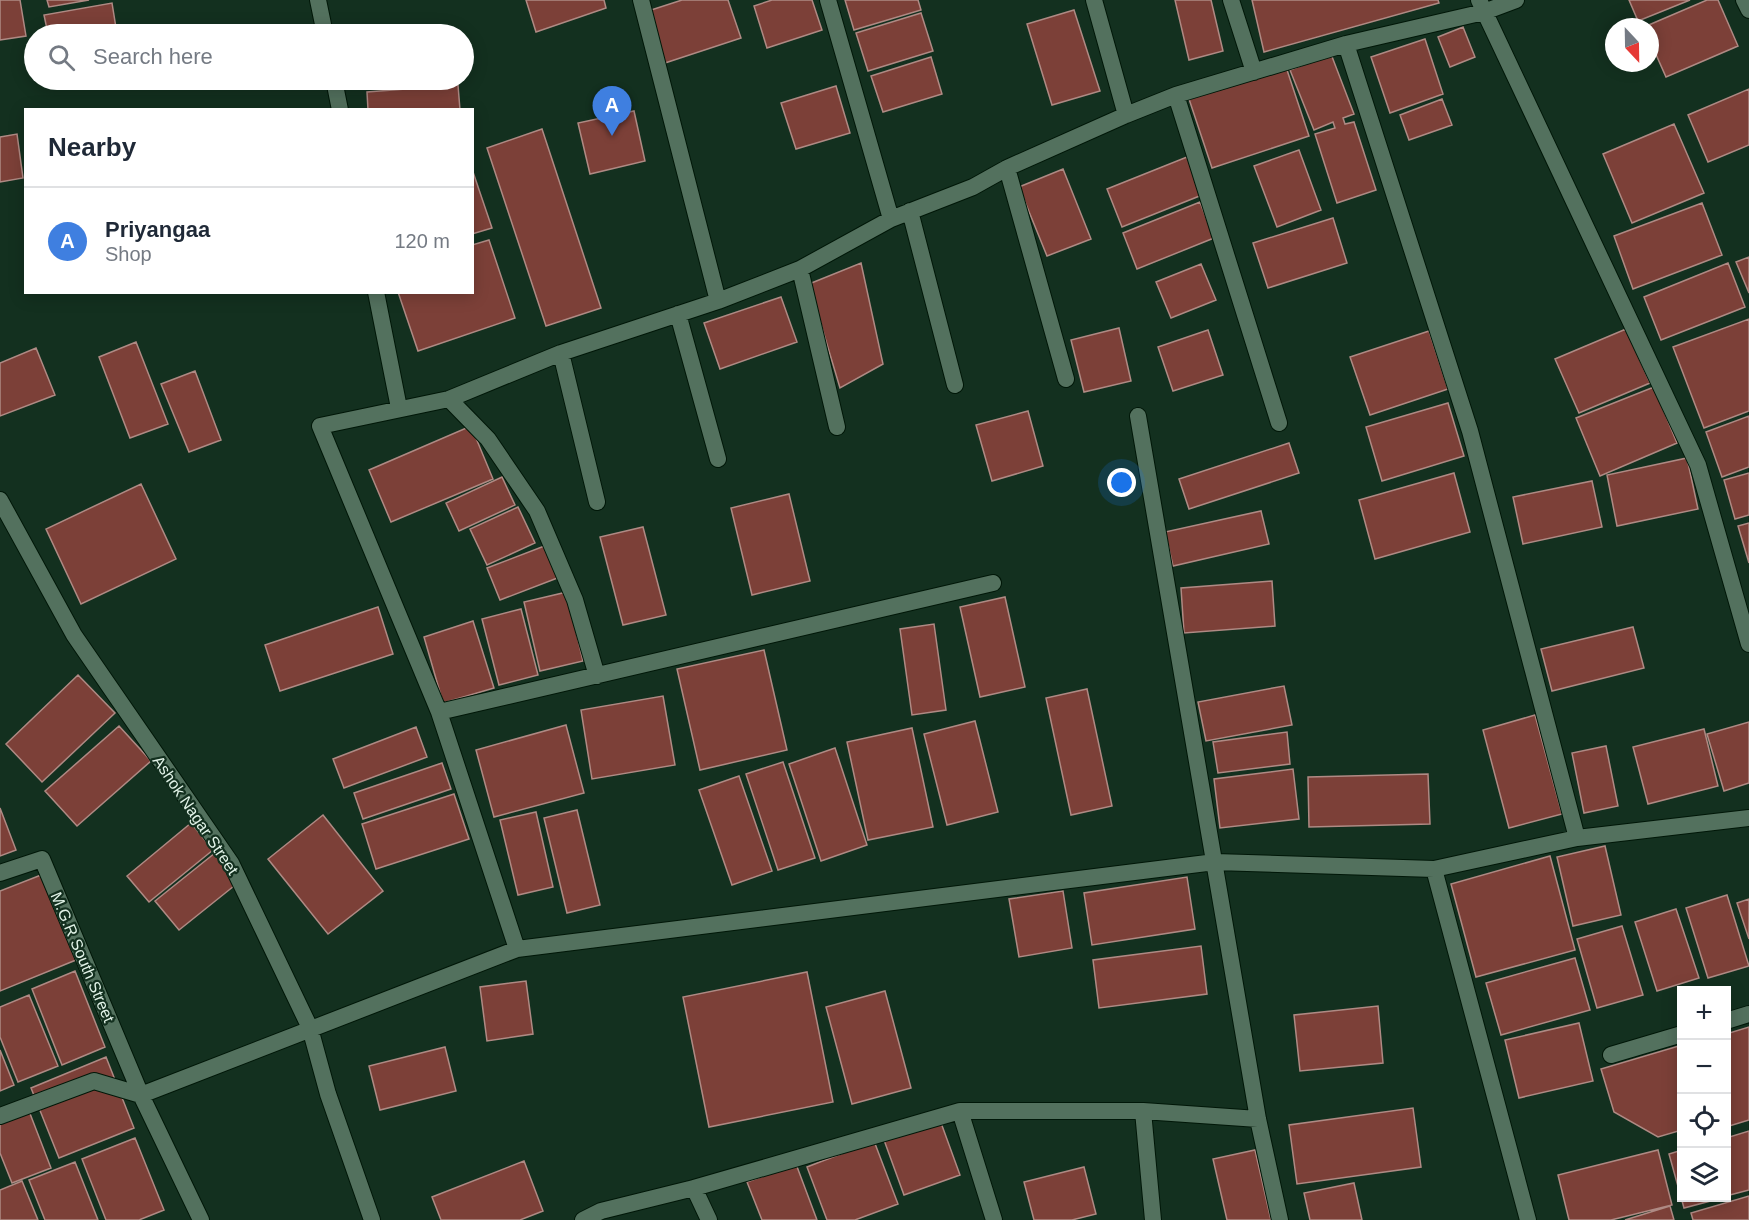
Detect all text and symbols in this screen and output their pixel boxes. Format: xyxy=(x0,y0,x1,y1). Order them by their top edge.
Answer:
north arrow xyxy=(1605,18,1659,72)
search box xyxy=(24,24,474,90)
icon: search xyxy=(45,41,78,74)
text: Search here xyxy=(93,44,213,69)
pin: A xyxy=(592,86,632,136)
text: Nearby xyxy=(48,132,136,162)
text: Priyangaa xyxy=(105,217,210,242)
text: A xyxy=(60,230,75,252)
text: 120 m xyxy=(394,230,450,252)
text: Shop xyxy=(105,243,152,265)
your location xyxy=(1107,468,1136,497)
street label: Ashok Nagar Street xyxy=(150,753,242,878)
street label: M.G.R South Street xyxy=(47,890,118,1025)
map controls xyxy=(1677,986,1731,1202)
button: + xyxy=(1677,986,1731,1040)
button: − xyxy=(1677,1040,1731,1094)
button: locate xyxy=(1677,1094,1731,1148)
button: layers xyxy=(1677,1148,1731,1202)

